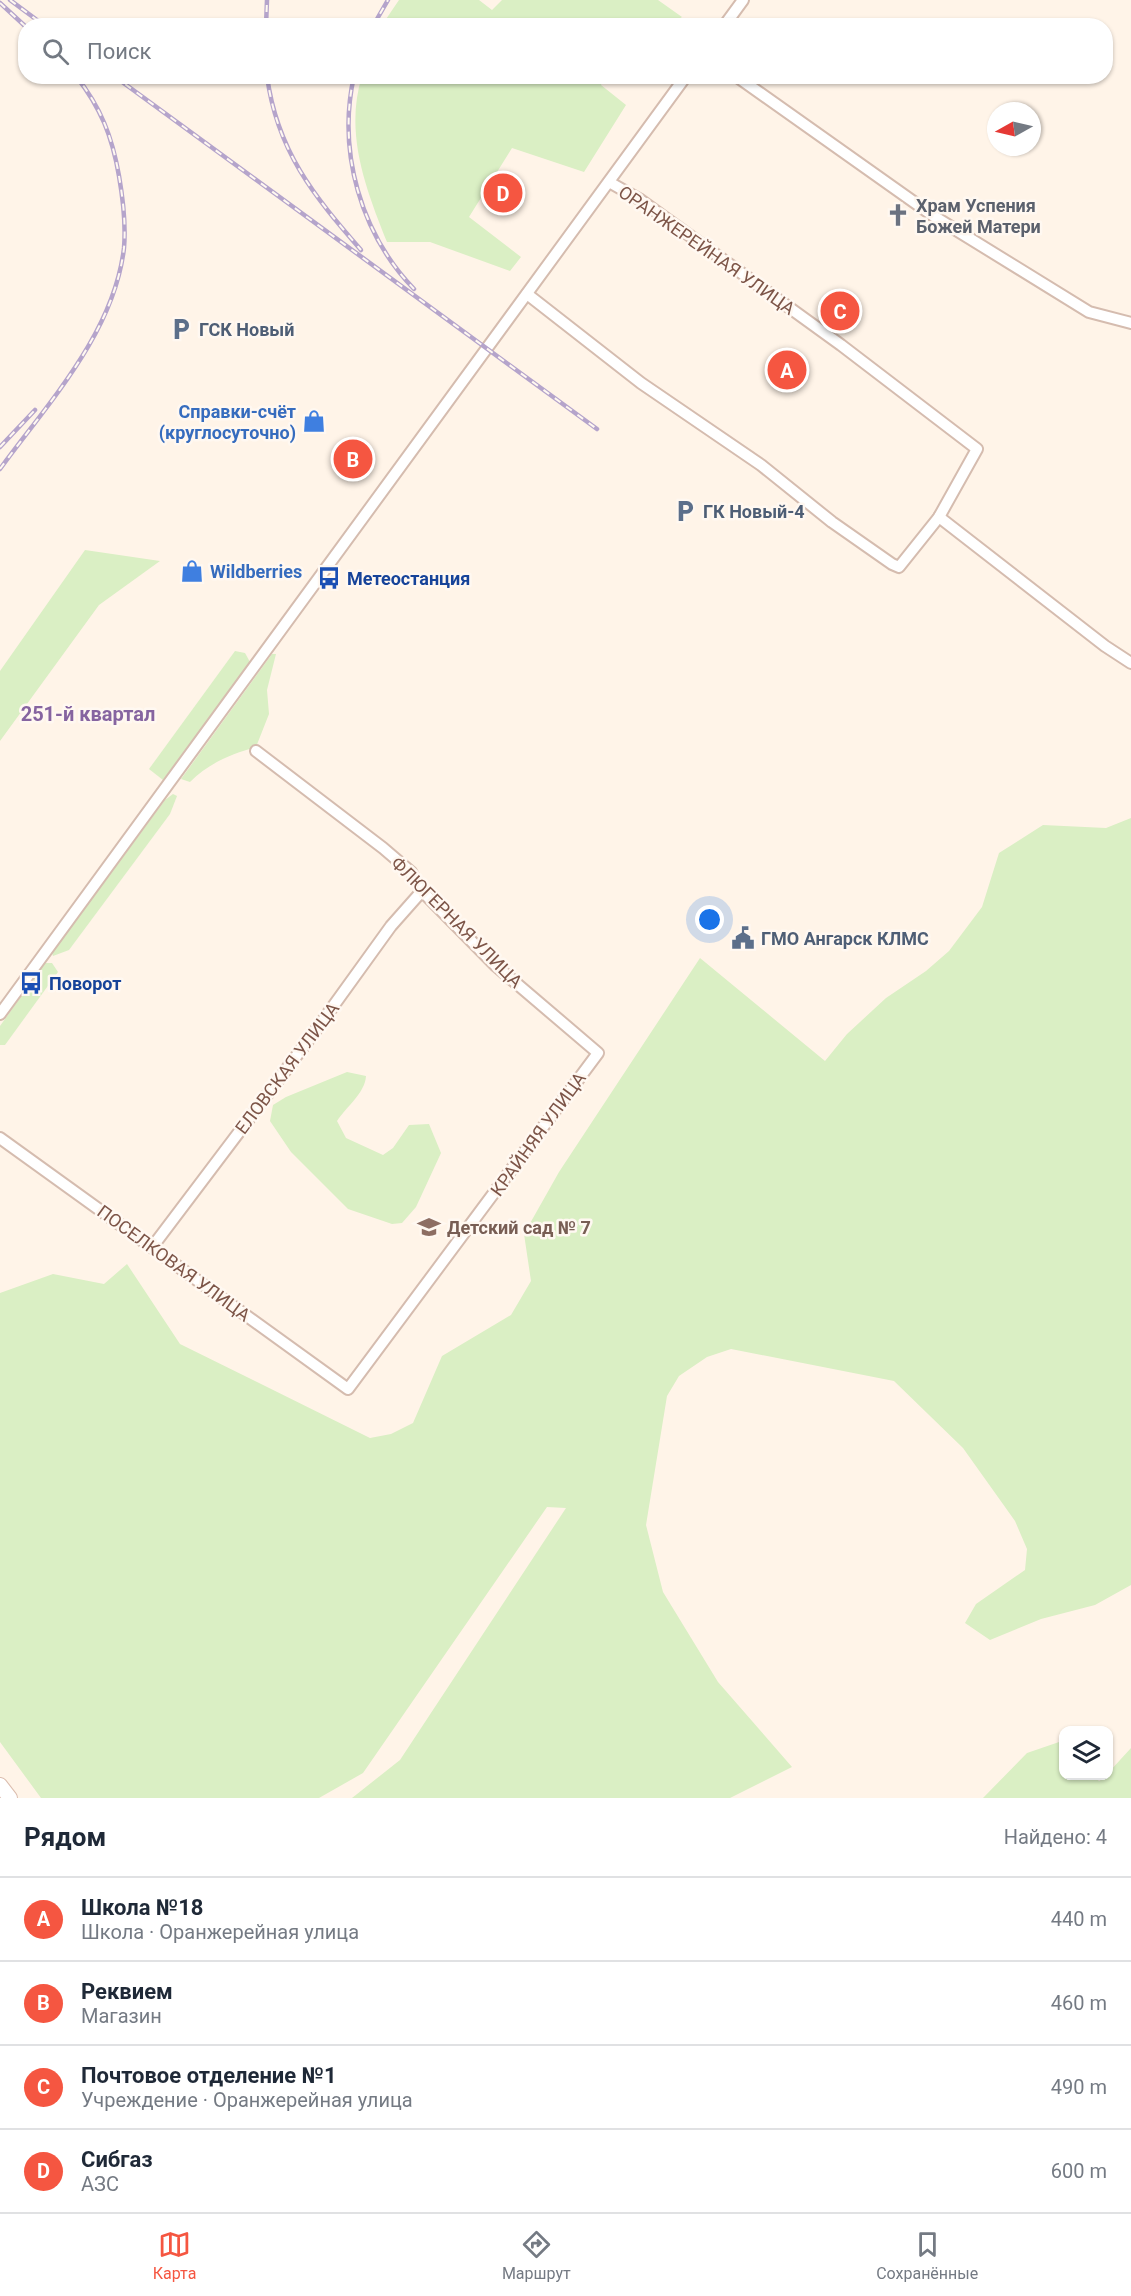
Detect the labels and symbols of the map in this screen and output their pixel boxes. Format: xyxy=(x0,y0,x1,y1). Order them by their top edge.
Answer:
north arrow xyxy=(987,102,1041,156)
pin: D xyxy=(484,170,522,216)
street label: ОРАНЖЕРЕЙНАЯ УЛИЦА xyxy=(615,181,799,319)
place label: Храм Успения Божей Матери xyxy=(916,195,1041,237)
church icon: Храм Успения Божей Матери xyxy=(885,202,911,228)
pin: C xyxy=(820,288,860,334)
parking icon: ГСК Новый xyxy=(168,316,194,342)
place label: ГСК Новый xyxy=(199,319,294,340)
pin: A xyxy=(768,348,806,392)
place label: Справки-счёт (круглосуточно) xyxy=(159,401,296,444)
shop icon: Справки-счёт (круглосуточно) xyxy=(301,408,327,434)
pin: B xyxy=(334,436,372,482)
parking icon: ГК Новый-4 xyxy=(672,498,698,524)
place label: ГК Новый-4 xyxy=(703,501,805,522)
shop icon: Wildberries xyxy=(179,558,205,584)
place label: Wildberries xyxy=(210,561,302,582)
bus stop icon: Метеостанция xyxy=(316,565,342,591)
place label: Метеостанция xyxy=(347,568,470,589)
district label: 251-й квартал xyxy=(21,702,155,726)
street label: ФЛЮГЕРНАЯ УЛИЦА xyxy=(387,852,527,992)
your location xyxy=(695,905,724,934)
public building icon: ГМО Ангарск КЛМС xyxy=(730,925,756,951)
place label: ГМО Ангарск КЛМС xyxy=(761,928,929,949)
bus stop icon: Поворот xyxy=(18,970,44,996)
place label: Поворот xyxy=(49,973,121,994)
street label: ЕЛОВСКАЯ УЛИЦА xyxy=(231,998,343,1138)
street label: КРАЙНЯЯ УЛИЦА xyxy=(486,1068,590,1200)
street label: ПОСЕЛКОВАЯ УЛИЦА xyxy=(93,1200,255,1326)
school or university icon: Детский сад № 7 xyxy=(416,1214,442,1240)
place label: Детский сад № 7 xyxy=(447,1217,591,1238)

